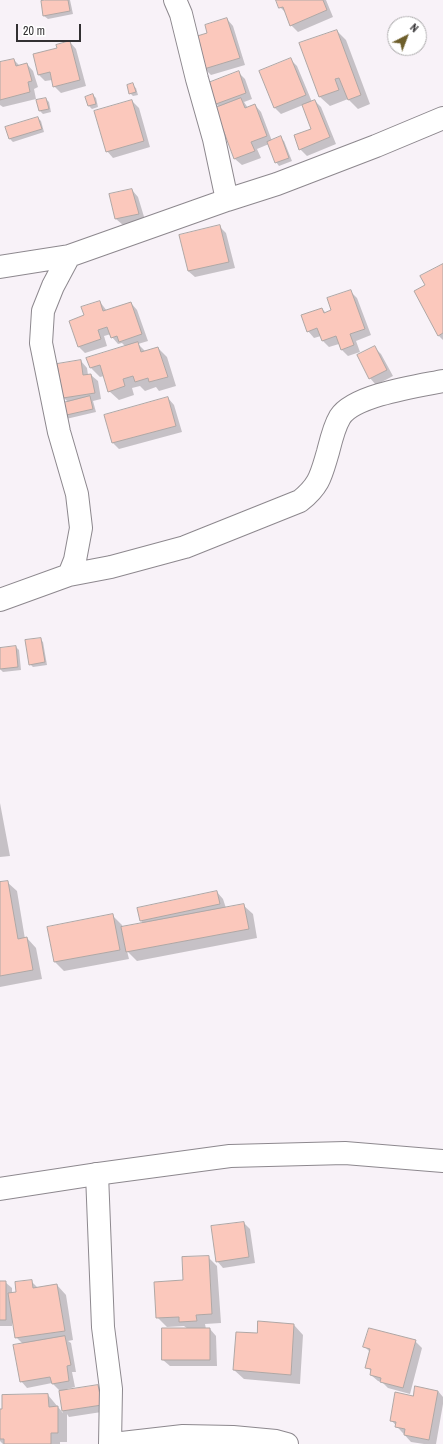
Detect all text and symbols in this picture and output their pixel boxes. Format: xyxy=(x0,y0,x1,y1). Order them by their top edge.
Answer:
scale bar xyxy=(18,16,83,42)
north arrow xyxy=(387,16,427,56)
text: N xyxy=(407,20,421,35)
text: 20 m xyxy=(23,23,45,39)

